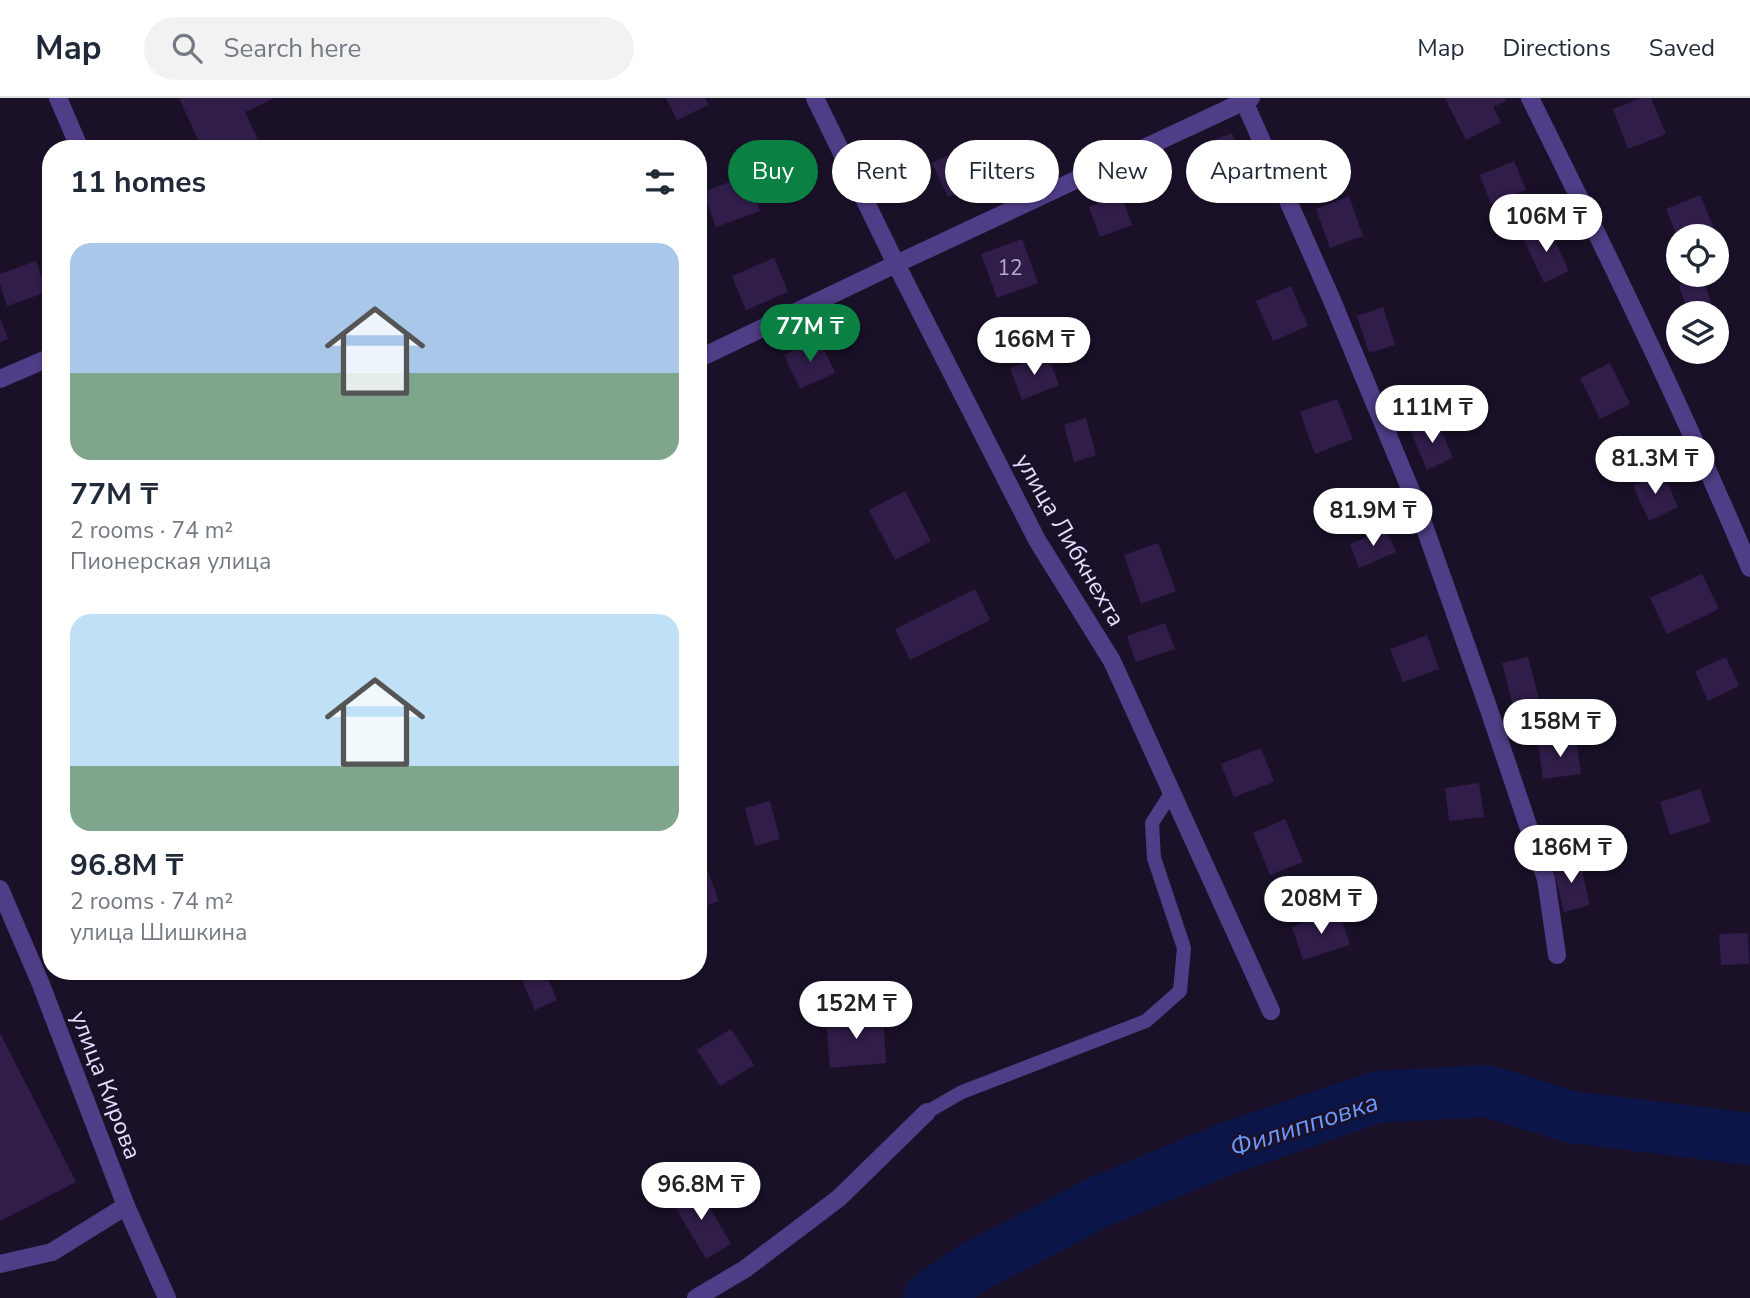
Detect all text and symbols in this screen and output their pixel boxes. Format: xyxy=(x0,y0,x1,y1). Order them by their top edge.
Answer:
search box xyxy=(144,17,634,80)
text: Map xyxy=(35,26,102,71)
icon: search xyxy=(168,29,206,67)
text: Search here xyxy=(224,31,361,66)
text: Map xyxy=(1417,32,1464,64)
text: Directions xyxy=(1502,32,1611,64)
text: Saved xyxy=(1649,32,1715,64)
chip: Buy xyxy=(728,140,818,203)
chip: Rent xyxy=(832,140,931,203)
chip: Filters xyxy=(945,140,1059,203)
chip: New xyxy=(1073,140,1172,203)
chip: Apartment xyxy=(1186,140,1351,203)
text: 11 homes xyxy=(70,162,206,203)
icon: filters xyxy=(641,163,679,201)
pin: 106M ₸ xyxy=(1489,194,1603,254)
text: 106M ₸ xyxy=(1505,201,1587,232)
map controls xyxy=(1666,224,1729,364)
button: locate xyxy=(1666,224,1729,287)
house number: 12 xyxy=(997,254,1023,282)
icon: home xyxy=(312,288,438,414)
button: layers xyxy=(1666,301,1729,364)
pin: 77M ₸ xyxy=(761,304,859,364)
text: 77M ₸ xyxy=(776,311,844,342)
pin: 166M ₸ xyxy=(977,317,1091,377)
text: 166M ₸ xyxy=(993,324,1075,355)
pin: 111M ₸ xyxy=(1375,386,1489,445)
text: 111M ₸ xyxy=(1391,392,1473,423)
pin: 81.3M ₸ xyxy=(1590,436,1720,496)
text: 81.3M ₸ xyxy=(1611,443,1699,474)
street label: улица Либкнехта xyxy=(1008,448,1132,632)
text: 77M ₸ xyxy=(70,474,158,515)
pin: 81.9M ₸ xyxy=(1308,489,1438,548)
text: 81.9M ₸ xyxy=(1329,495,1417,526)
text: 2 rooms · 74 m² xyxy=(70,515,233,546)
text: Пионерская улица xyxy=(70,546,271,577)
icon: home xyxy=(312,659,438,785)
pin: 158M ₸ xyxy=(1503,700,1617,759)
text: 158M ₸ xyxy=(1519,706,1601,737)
pin: 186M ₸ xyxy=(1514,826,1628,885)
text: 186M ₸ xyxy=(1530,832,1612,863)
text: 96.8M ₸ xyxy=(70,845,184,886)
pin: 208M ₸ xyxy=(1264,876,1378,936)
text: 208M ₸ xyxy=(1280,883,1362,914)
text: 2 rooms · 74 m² xyxy=(70,886,233,917)
text: улица Шишкина xyxy=(70,917,248,948)
pin: 152M ₸ xyxy=(799,982,913,1041)
text: 152M ₸ xyxy=(815,988,897,1019)
street label: улица Кирова xyxy=(63,1006,149,1164)
water label: Филипповка xyxy=(1225,1085,1383,1165)
pin: 96.8M ₸ xyxy=(636,1162,766,1222)
text: 96.8M ₸ xyxy=(657,1169,745,1200)

